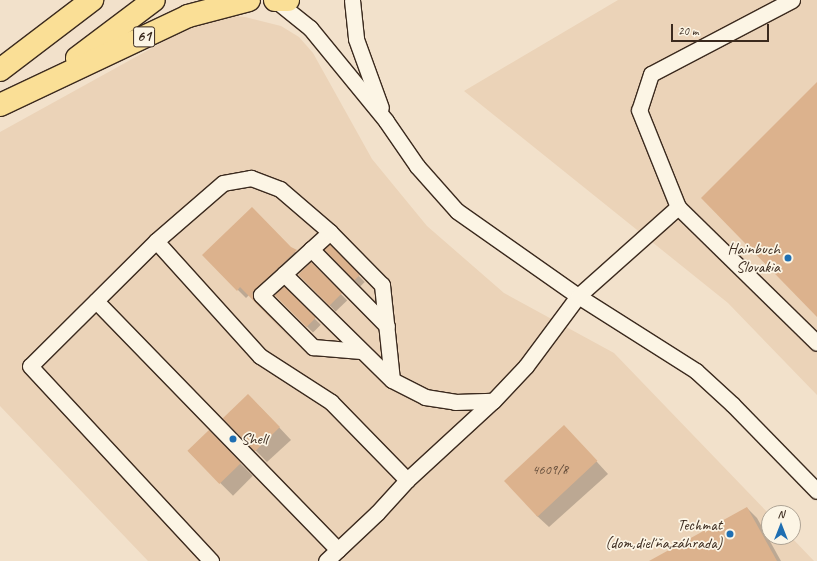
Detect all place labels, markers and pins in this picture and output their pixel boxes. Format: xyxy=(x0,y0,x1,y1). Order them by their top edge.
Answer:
place label: Hainbuch Slovakia xyxy=(728,239,780,277)
marker: Hainbuch Slovakia xyxy=(783,253,793,263)
place label: Shell xyxy=(241,429,267,449)
marker: Shell xyxy=(228,434,238,444)
place label: Techmat (dom,dieľňa,záhrada) xyxy=(605,515,722,553)
marker: Techmat (dom,dieľňa,záhrada) xyxy=(725,529,735,539)

